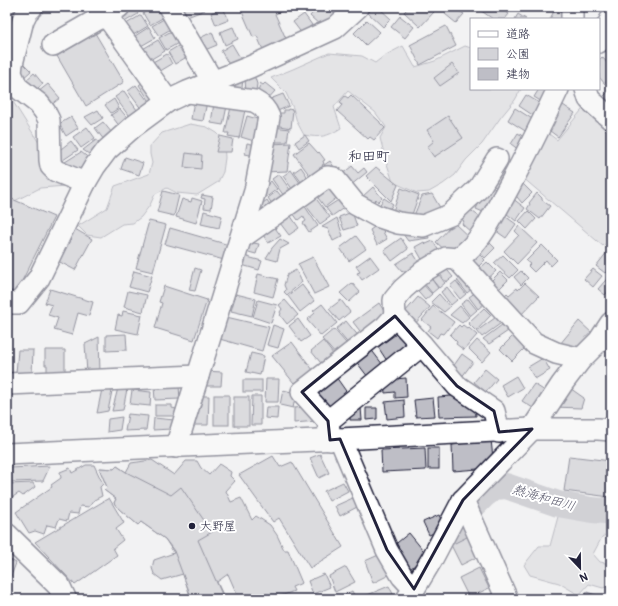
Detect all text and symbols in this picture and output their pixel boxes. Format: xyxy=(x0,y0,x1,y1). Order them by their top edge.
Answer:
legend xyxy=(470,18,600,90)
text: 道路 xyxy=(506,27,530,42)
text: 公園 xyxy=(506,47,530,62)
text: 建物 xyxy=(506,67,530,82)
district label: 和田町 xyxy=(348,148,390,165)
water label: 熱海和田川 xyxy=(510,481,577,515)
place label: 大野屋 xyxy=(200,519,236,534)
marker: 大野屋 xyxy=(187,521,197,531)
north arrow xyxy=(560,548,600,588)
text: N xyxy=(577,569,589,584)

